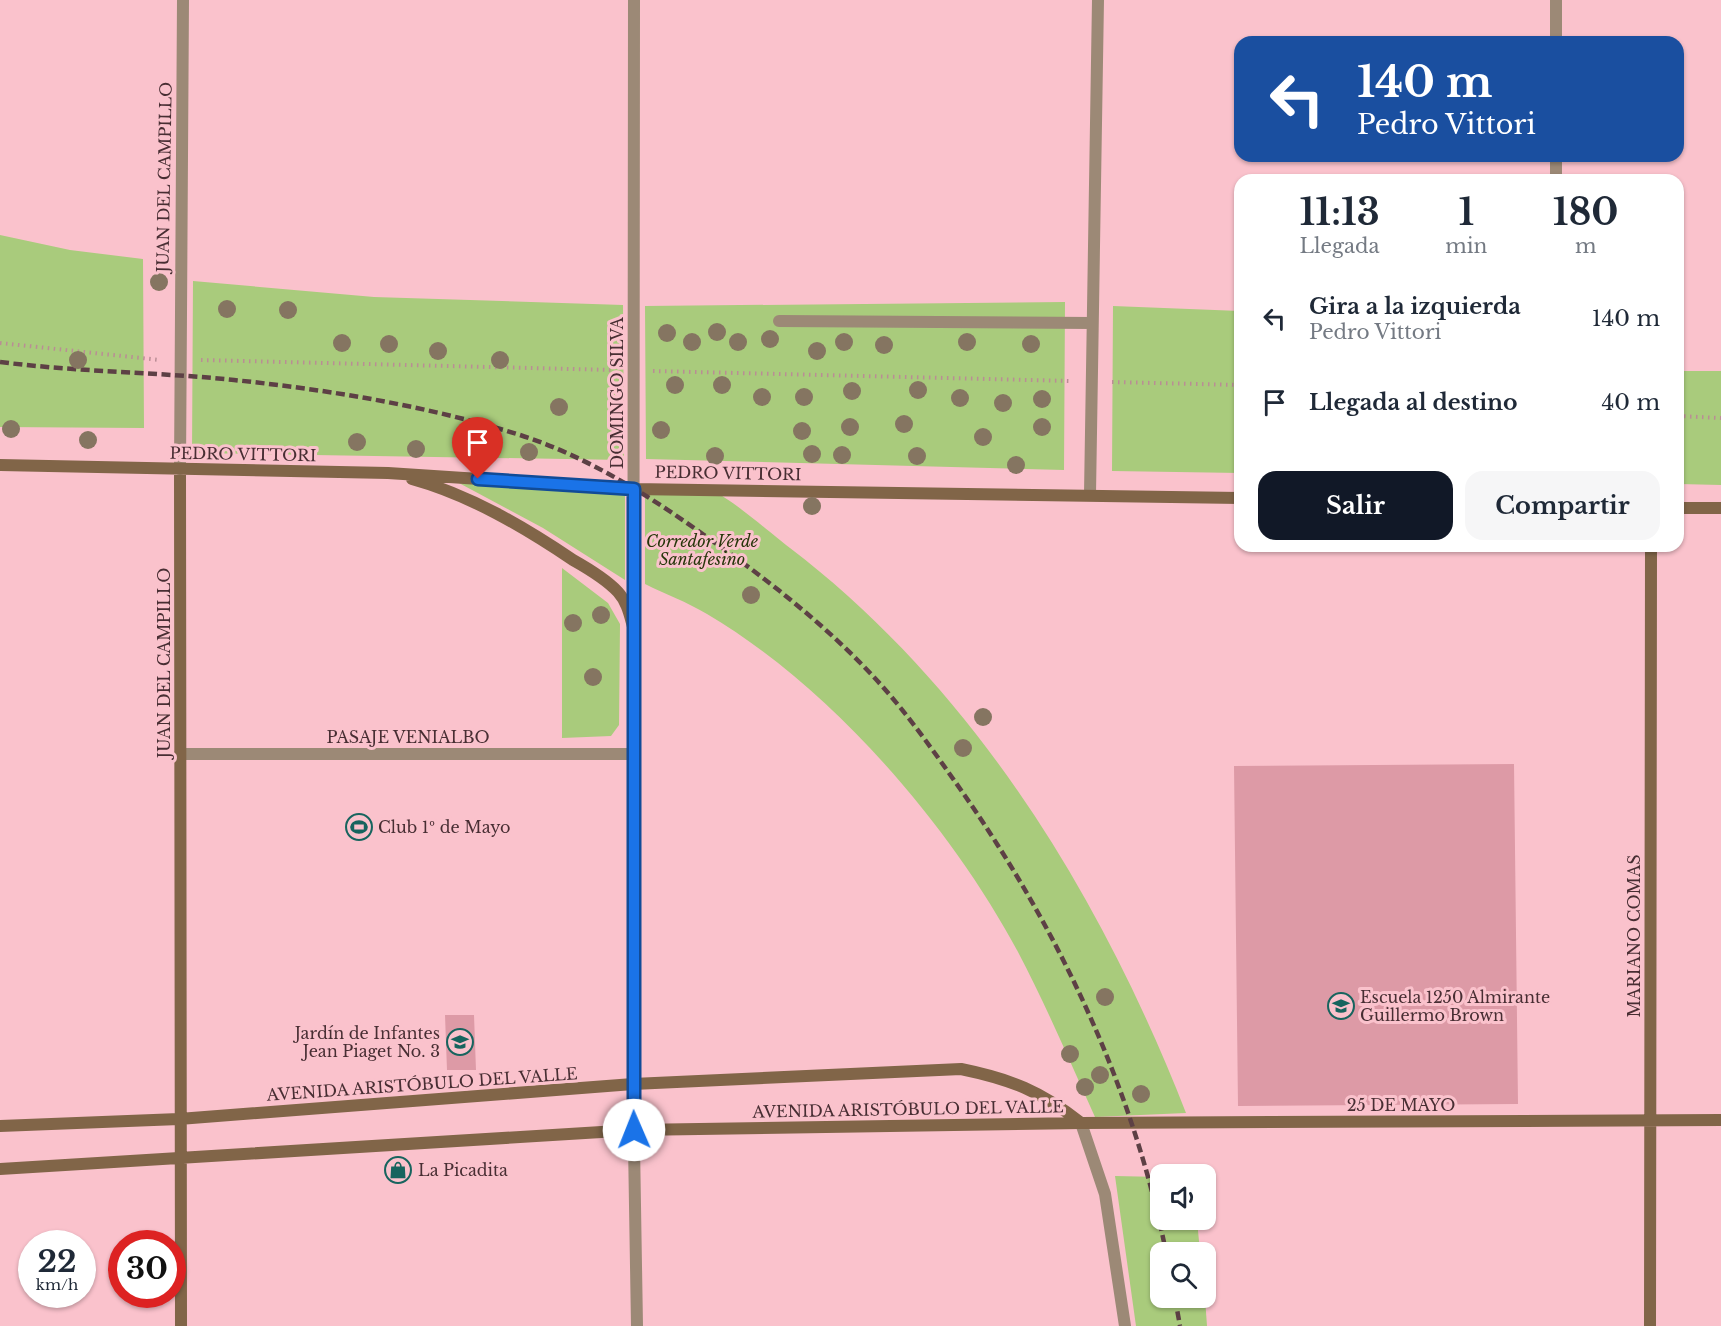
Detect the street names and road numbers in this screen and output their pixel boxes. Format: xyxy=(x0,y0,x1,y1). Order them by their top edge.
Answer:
street label: JUAN DEL CAMPILLO xyxy=(152,82,176,274)
street label: DOMINGO SILVA xyxy=(607,316,627,469)
street label: PEDRO VITTORI xyxy=(169,443,317,465)
street label: PEDRO VITTORI xyxy=(654,462,802,484)
street label: JUAN DEL CAMPILLO xyxy=(154,568,174,760)
street label: PASAJE VENIALBO xyxy=(326,727,490,747)
street label: MARIANO COMAS xyxy=(1624,854,1644,1018)
street label: AVENIDA ARISTÓBULO DEL VALLE xyxy=(265,1063,578,1105)
street label: 25 DE MAYO xyxy=(1347,1095,1455,1115)
street label: AVENIDA ARISTÓBULO DEL VALLE xyxy=(751,1096,1064,1122)

